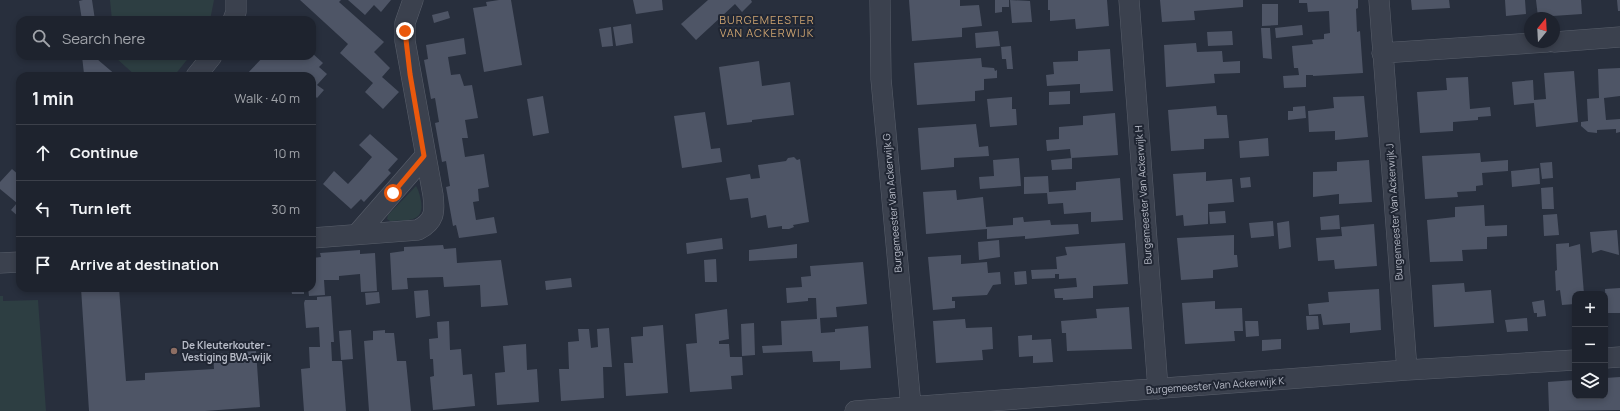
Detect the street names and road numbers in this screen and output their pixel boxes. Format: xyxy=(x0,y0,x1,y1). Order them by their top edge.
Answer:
street label: Burgemeester Van Ackerwijk H xyxy=(1131,125,1155,265)
street label: Burgemeester Van Ackerwijk G xyxy=(879,133,905,273)
street label: Burgemeester Van Ackerwijk J xyxy=(1382,143,1406,281)
street label: Burgemeester Van Ackerwijk K xyxy=(1145,373,1285,397)

